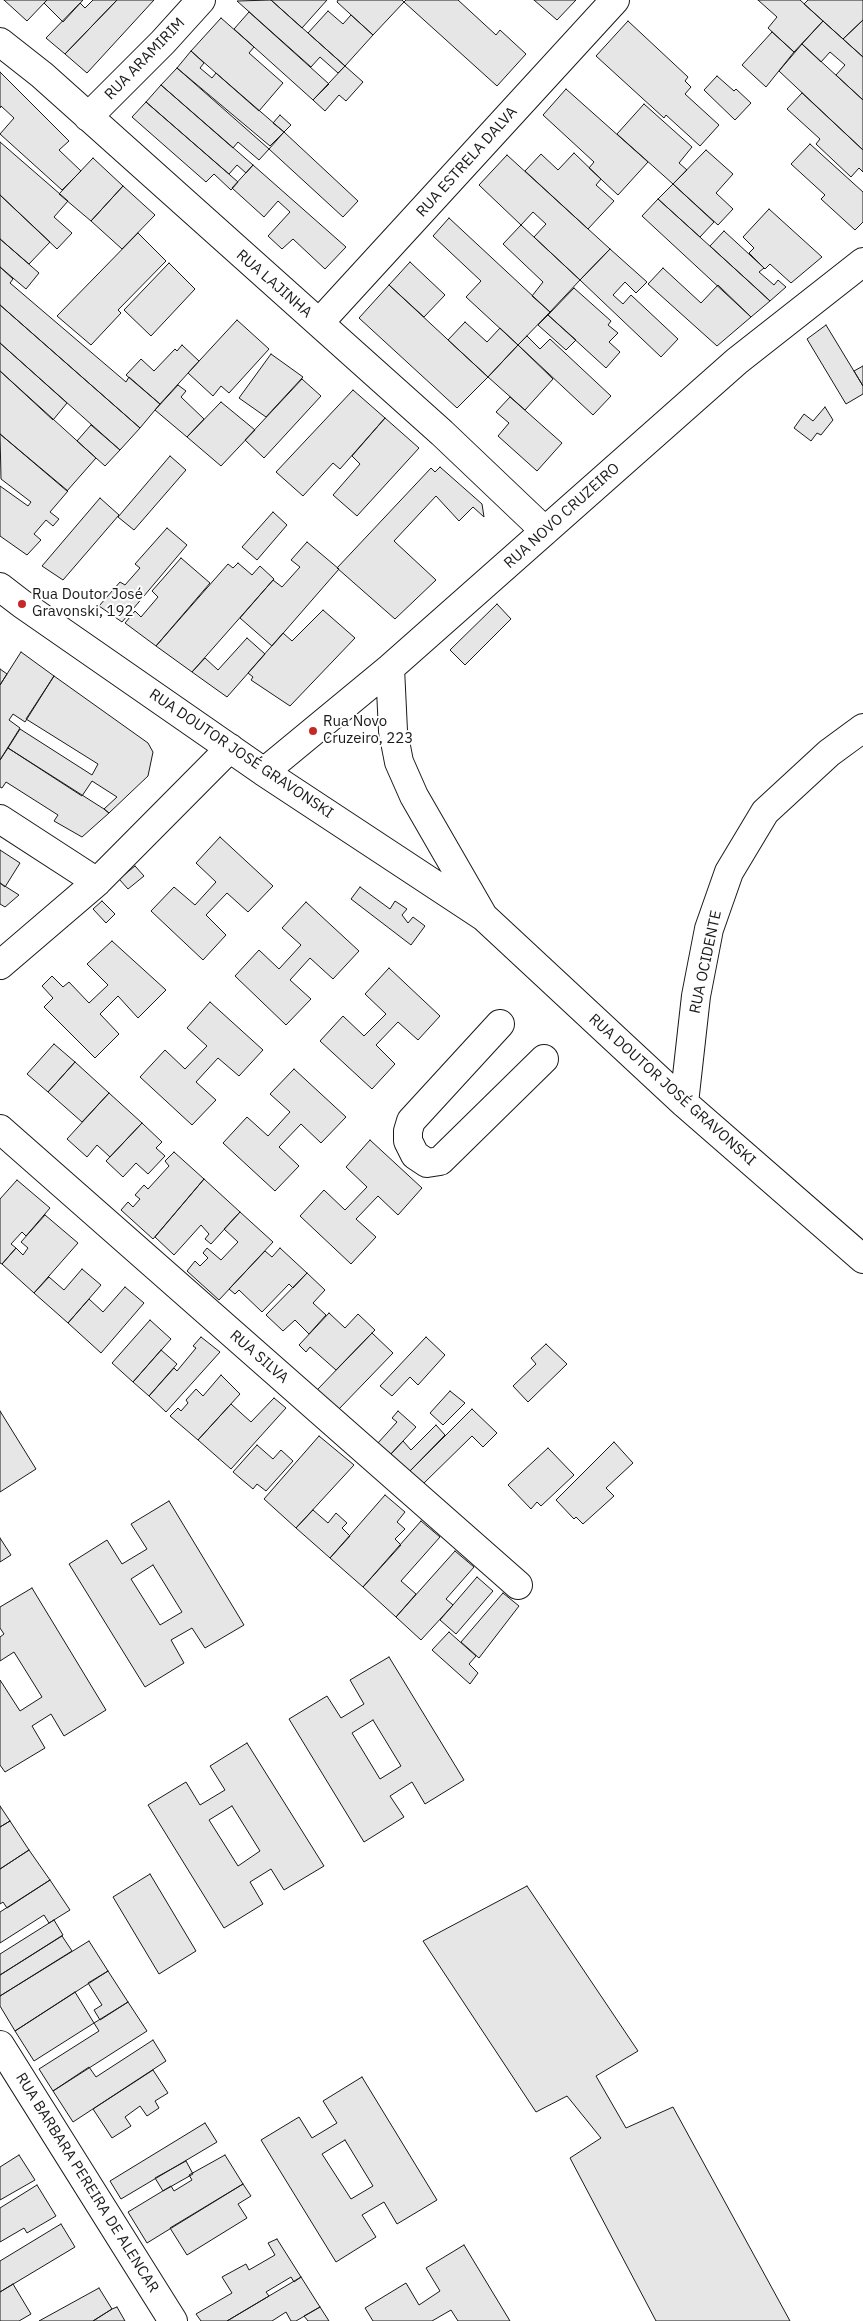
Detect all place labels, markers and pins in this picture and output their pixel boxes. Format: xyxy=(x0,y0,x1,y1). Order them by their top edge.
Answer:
place label: Rua Doutor José Gravonski, 192 xyxy=(32,586,143,621)
marker: Rua Doutor José Gravonski, 192 xyxy=(16,598,28,610)
place label: Rua Novo Cruzeiro, 223 xyxy=(323,713,413,748)
marker: Rua Novo Cruzeiro, 223 xyxy=(307,725,319,737)

